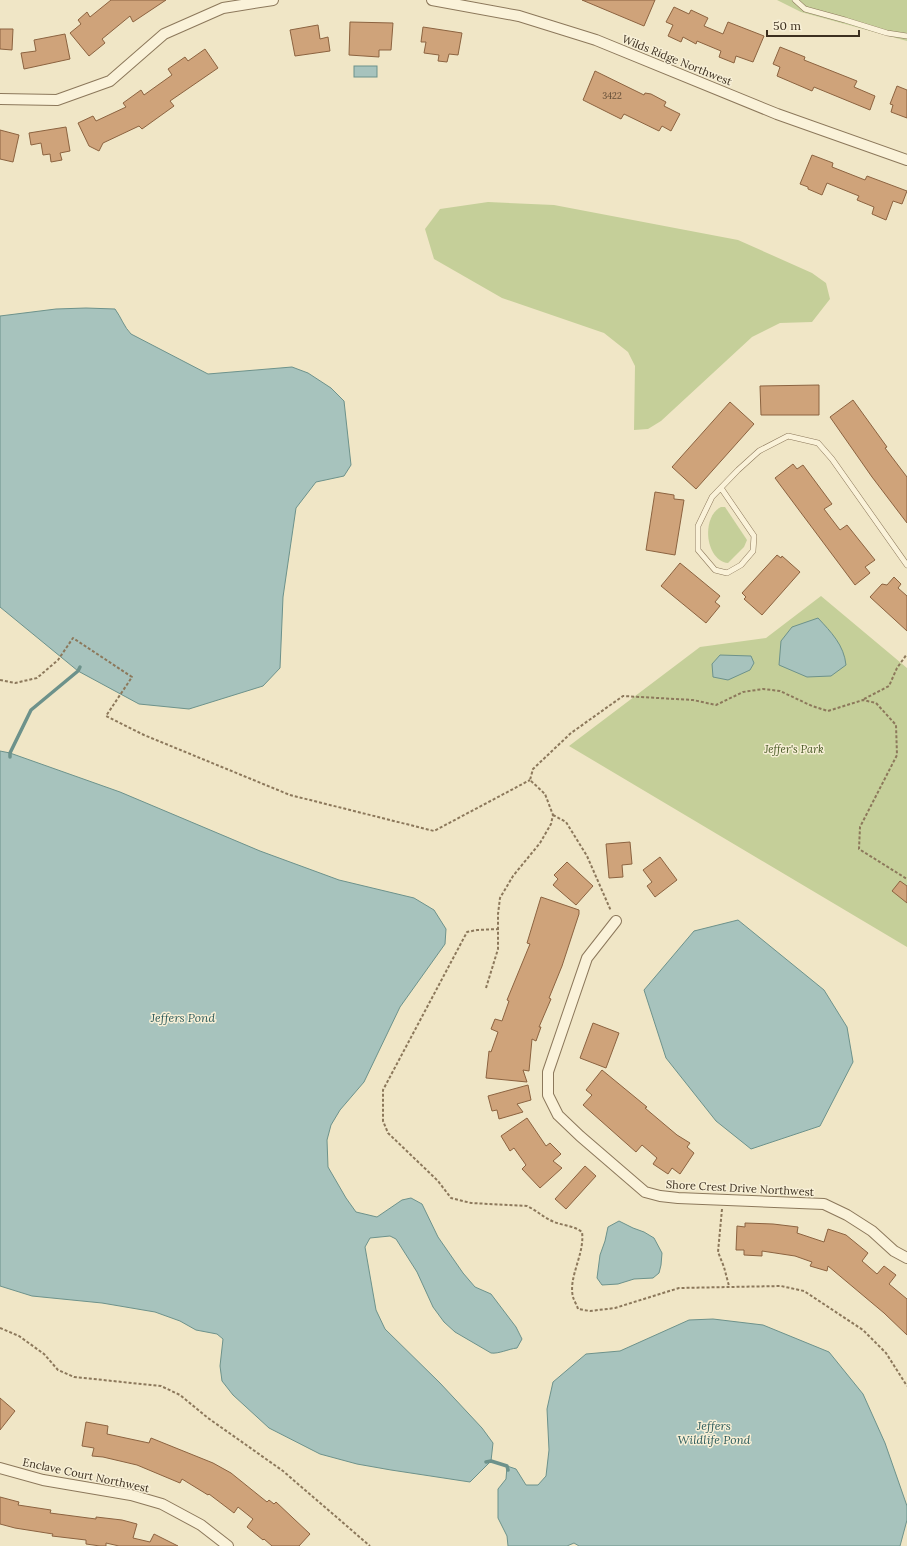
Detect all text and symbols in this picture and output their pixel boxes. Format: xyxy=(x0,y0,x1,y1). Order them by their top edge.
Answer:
scale bar xyxy=(767,12,859,38)
text: 50 m xyxy=(773,18,801,33)
street label: Wilds Ridge Northwest xyxy=(620,32,735,89)
house number: 3422 xyxy=(602,90,622,101)
park label: Jeffer's Park xyxy=(763,742,824,756)
water label: Jeffers Pond xyxy=(150,1010,215,1025)
street label: Shore Crest Drive Northwest xyxy=(666,1177,815,1199)
water label: Jeffers Wildlife Pond xyxy=(677,1418,751,1447)
street label: Enclave Court Northwest xyxy=(21,1455,151,1495)

